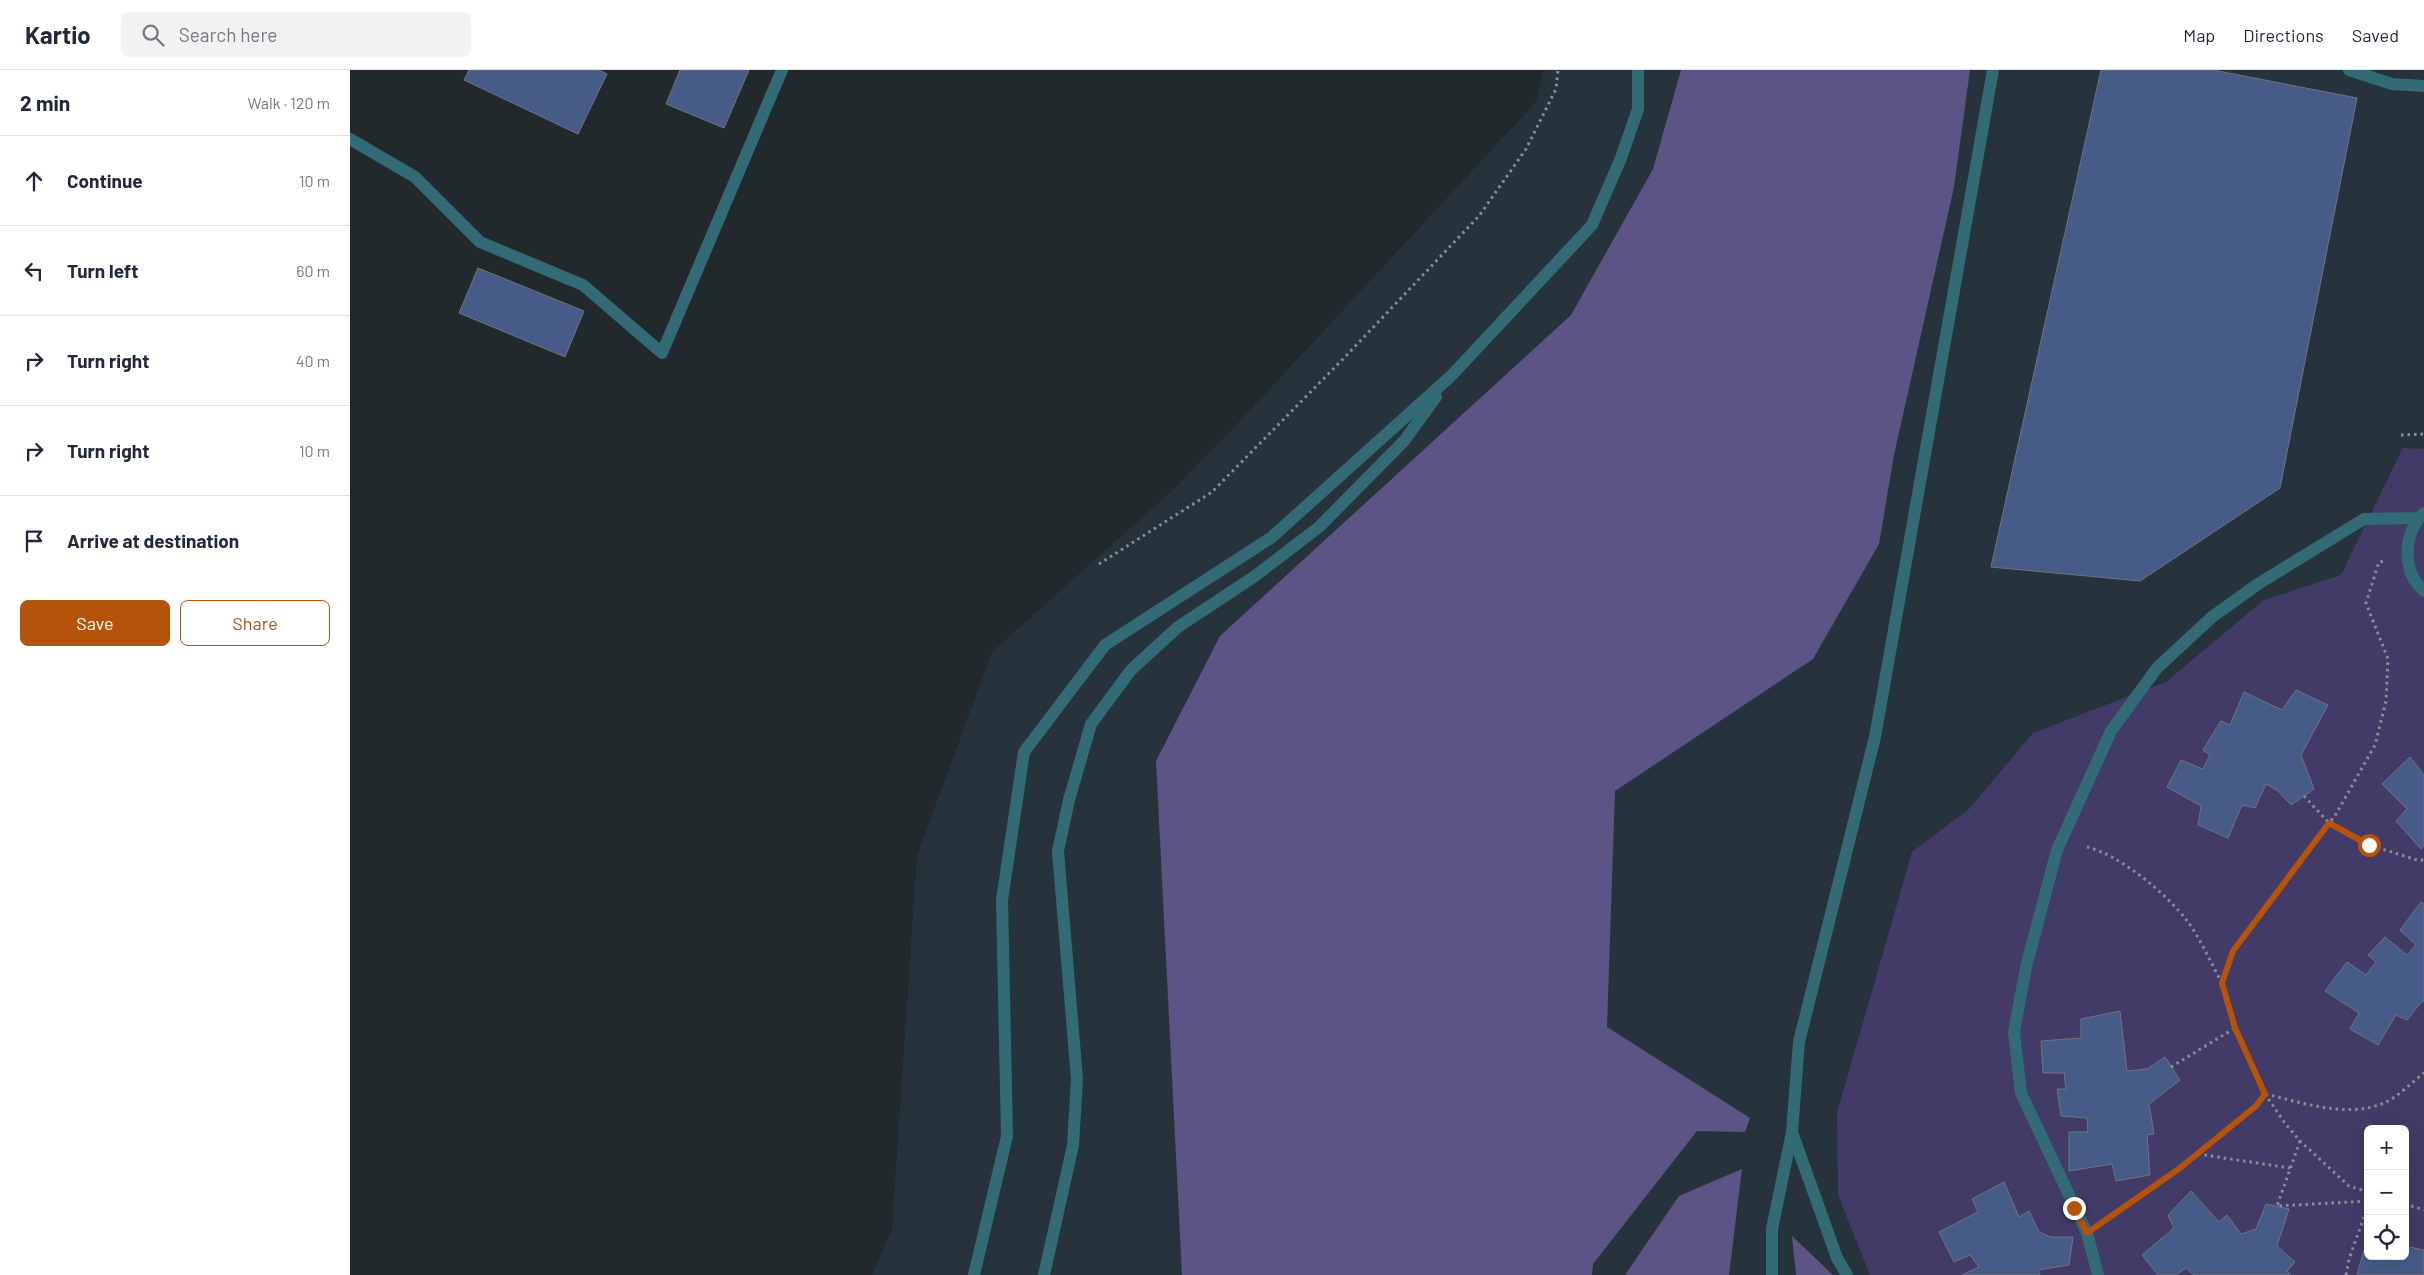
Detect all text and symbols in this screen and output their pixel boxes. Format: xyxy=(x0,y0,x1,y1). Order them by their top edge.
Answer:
search box xyxy=(121,12,471,57)
text: Kartio xyxy=(25,20,91,49)
icon: search xyxy=(139,21,167,49)
text: Search here xyxy=(179,23,277,46)
text: Map xyxy=(2183,24,2215,46)
text: Directions xyxy=(2243,24,2324,46)
text: Saved xyxy=(2352,24,2399,46)
text: 2 min xyxy=(20,90,70,115)
text: Walk · 120 m xyxy=(247,93,330,112)
icon: ahead xyxy=(20,167,48,195)
text: Continue xyxy=(67,169,143,192)
text: 10 m xyxy=(299,171,330,190)
icon: left xyxy=(20,257,48,285)
text: Turn left xyxy=(67,259,138,282)
text: 60 m xyxy=(296,261,330,280)
icon: right xyxy=(20,347,48,375)
text: Turn right xyxy=(67,349,149,372)
text: 40 m xyxy=(296,351,330,370)
icon: right xyxy=(20,437,48,465)
text: Turn right xyxy=(67,439,149,462)
text: 10 m xyxy=(299,441,330,460)
icon: arrive xyxy=(20,527,48,555)
text: Arrive at destination xyxy=(67,529,239,552)
button: Save xyxy=(20,600,170,646)
button: Share xyxy=(180,600,330,646)
route start xyxy=(2358,834,2381,857)
map controls xyxy=(2364,1125,2409,1260)
button: + xyxy=(2364,1125,2409,1170)
button: − xyxy=(2364,1170,2409,1215)
route end xyxy=(2063,1197,2086,1220)
button: locate xyxy=(2364,1215,2409,1260)

